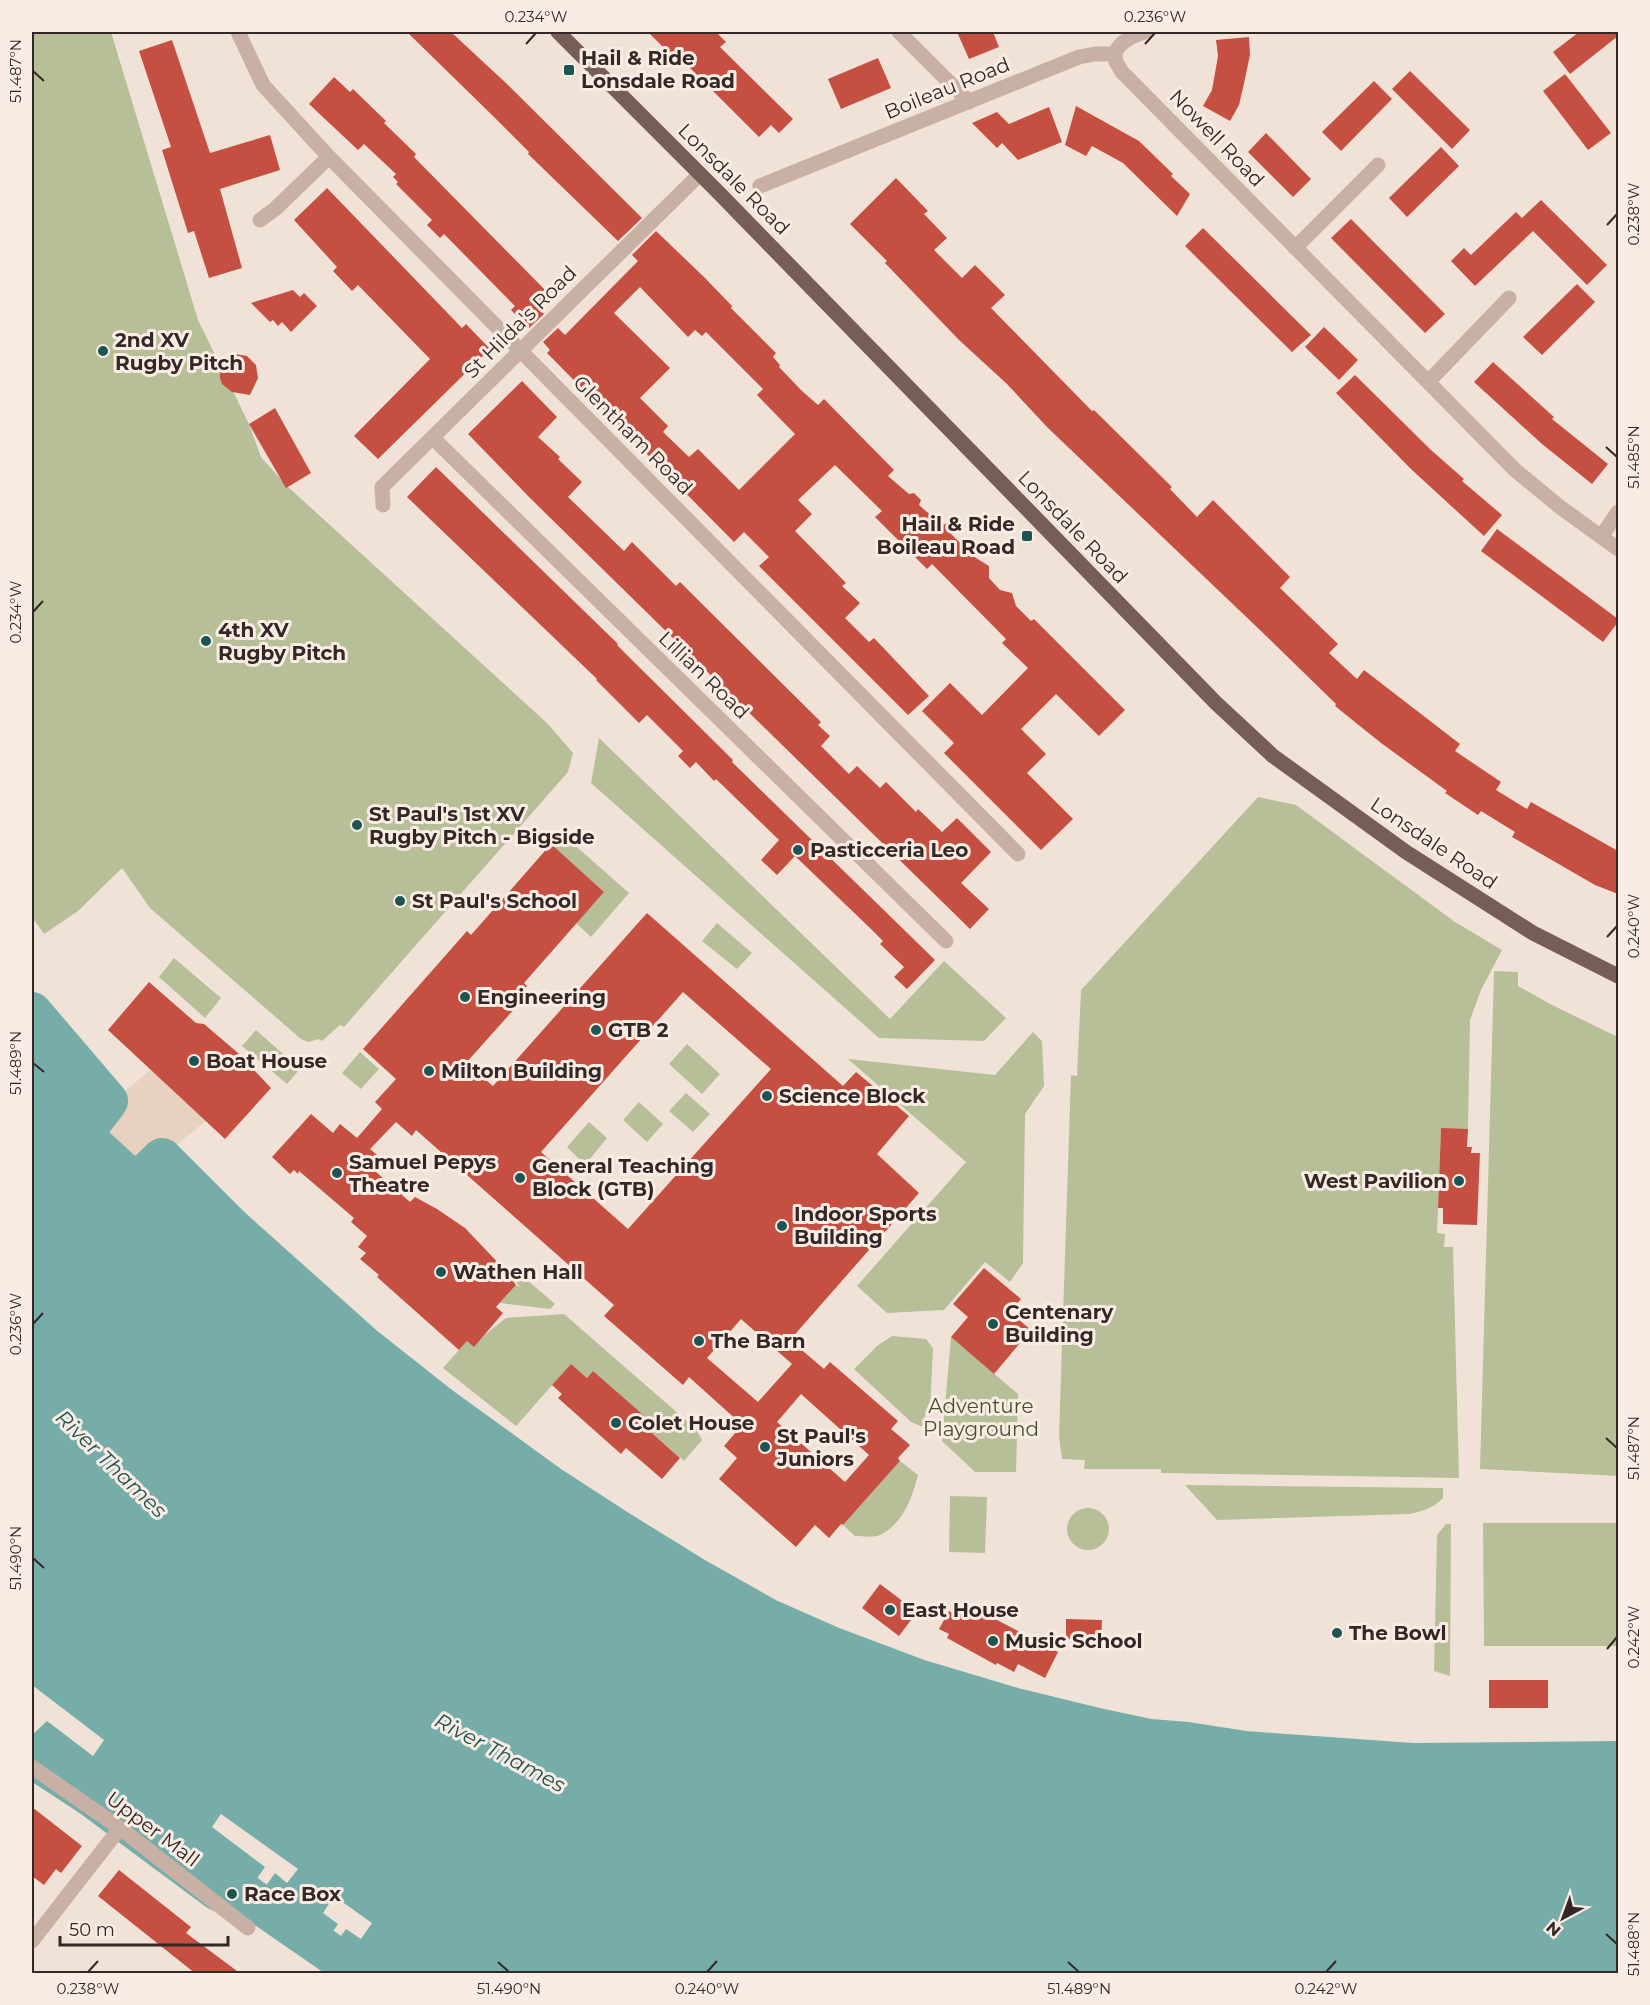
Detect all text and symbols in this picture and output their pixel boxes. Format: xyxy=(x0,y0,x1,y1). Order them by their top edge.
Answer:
text: 0.234°W xyxy=(505,7,568,26)
text: 0.236°W xyxy=(1124,7,1186,26)
text: 51.487°N xyxy=(6,39,25,103)
place label: Hail & Ride Lonsdale Road xyxy=(581,46,735,93)
street label: Boileau Road xyxy=(881,52,1013,124)
marker: Hail & Ride Lonsdale Road xyxy=(562,63,576,77)
street label: Nowell Road xyxy=(1165,84,1269,192)
street label: Lonsdale Road xyxy=(673,118,795,240)
text: 0.238°W xyxy=(1624,182,1643,246)
street label: St Hilda's Road xyxy=(459,261,581,383)
place label: 2nd XV Rugby Pitch xyxy=(115,328,243,375)
marker: 2nd XV Rugby Pitch xyxy=(96,344,110,358)
street label: Glentham Road xyxy=(568,370,698,500)
text: 51.485°N xyxy=(1624,425,1643,489)
street label: Lonsdale Road xyxy=(1013,466,1133,588)
place label: Hail & Ride Boileau Road xyxy=(877,512,1015,559)
marker: Hail & Ride Boileau Road xyxy=(1020,529,1034,543)
text: 0.234°W xyxy=(6,580,25,643)
place label: 4th XV Rugby Pitch xyxy=(218,618,346,665)
street label: Lillian Road xyxy=(654,626,754,724)
marker: 4th XV Rugby Pitch xyxy=(199,634,213,648)
street label: Lonsdale Road xyxy=(1366,792,1502,894)
place label: St Paul's 1st XV Rugby Pitch - Bigside xyxy=(369,802,595,849)
marker: St Paul's 1st XV Rugby Pitch - Bigside xyxy=(350,818,364,832)
place label: Pasticceria Leo xyxy=(810,838,968,862)
marker: Pasticceria Leo xyxy=(791,843,805,857)
place label: St Paul's School xyxy=(412,889,577,913)
text: 0.240°W xyxy=(1624,893,1643,958)
marker: St Paul's School xyxy=(393,894,407,908)
place label: Engineering xyxy=(477,985,606,1009)
marker: Engineering xyxy=(458,990,472,1004)
place label: GTB 2 xyxy=(608,1018,669,1042)
marker: GTB 2 xyxy=(589,1023,603,1037)
text: 51.489°N xyxy=(6,1031,25,1095)
place label: Boat House xyxy=(206,1049,327,1073)
marker: Boat House xyxy=(187,1054,201,1068)
place label: Milton Building xyxy=(441,1059,602,1083)
marker: Milton Building xyxy=(422,1064,436,1078)
place label: Science Block xyxy=(779,1084,926,1108)
marker: Science Block xyxy=(760,1089,774,1103)
place label: Samuel Pepys Theatre xyxy=(349,1150,496,1197)
place label: General Teaching Block (GTB) xyxy=(532,1154,714,1201)
marker: Samuel Pepys Theatre xyxy=(330,1166,344,1180)
place label: West Pavilion xyxy=(1304,1169,1447,1193)
marker: General Teaching Block (GTB) xyxy=(513,1171,527,1185)
marker: West Pavilion xyxy=(1452,1174,1466,1188)
place label: Indoor Sports Building xyxy=(794,1202,937,1249)
marker: Indoor Sports Building xyxy=(775,1219,789,1233)
place label: Wathen Hall xyxy=(453,1260,583,1284)
marker: Wathen Hall xyxy=(434,1265,448,1279)
text: 0.236°W xyxy=(6,1293,25,1355)
place label: Centenary Building xyxy=(1005,1300,1114,1347)
marker: Centenary Building xyxy=(986,1317,1000,1331)
place label: The Barn xyxy=(711,1329,806,1353)
marker: The Barn xyxy=(692,1334,706,1348)
park label: Adventure Playground xyxy=(923,1394,1039,1441)
water label: River Thames xyxy=(51,1405,172,1523)
place label: Colet House xyxy=(628,1411,754,1435)
marker: Colet House xyxy=(609,1416,623,1430)
text: 51.487°N xyxy=(1624,1416,1643,1480)
place label: St Paul's Juniors xyxy=(776,1424,866,1471)
marker: St Paul's Juniors xyxy=(758,1440,772,1454)
text: 51.490°N xyxy=(6,1526,25,1590)
place label: East House xyxy=(902,1598,1019,1622)
marker: East House xyxy=(883,1603,897,1617)
text: 0.242°W xyxy=(1624,1605,1643,1669)
place label: The Bowl xyxy=(1349,1621,1446,1645)
marker: The Bowl xyxy=(1330,1626,1344,1640)
place label: Music School xyxy=(1005,1629,1143,1653)
marker: Music School xyxy=(986,1634,1000,1648)
water label: River Thames xyxy=(431,1708,570,1797)
street label: Upper Mall xyxy=(102,1786,204,1872)
place label: Race Box xyxy=(244,1882,341,1906)
marker: Race Box xyxy=(225,1887,239,1901)
north arrow xyxy=(1533,1888,1593,1948)
scale bar xyxy=(60,1909,228,1947)
text: 51.488°N xyxy=(1624,1912,1643,1976)
text: N xyxy=(1542,1918,1565,1940)
text: 50 m xyxy=(69,1919,115,1941)
text: 0.238°W xyxy=(56,1979,120,1998)
text: 51.490°N xyxy=(477,1979,541,1998)
text: 0.240°W xyxy=(675,1979,740,1998)
text: 51.489°N xyxy=(1047,1979,1111,1998)
text: 0.242°W xyxy=(1294,1979,1358,1998)

